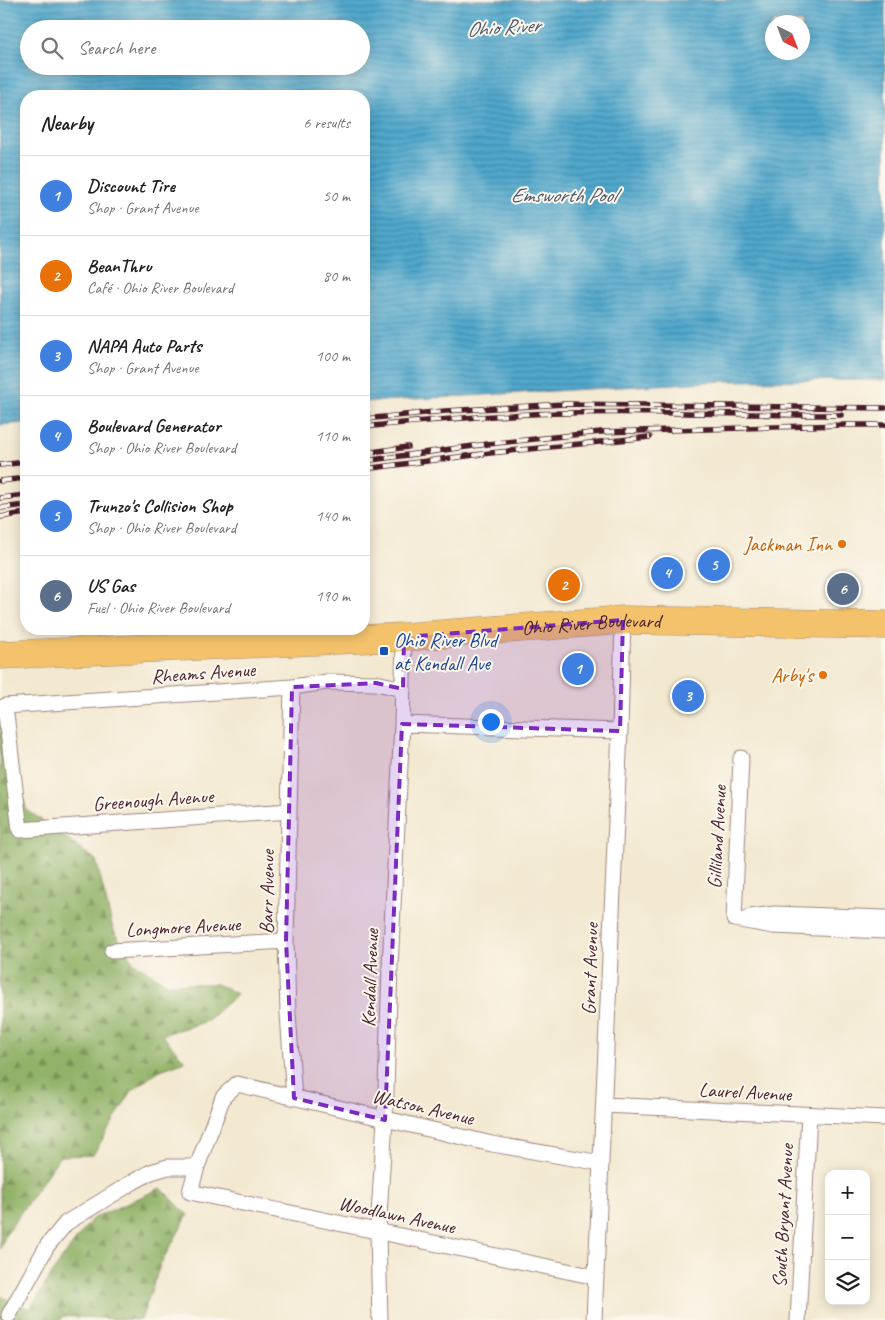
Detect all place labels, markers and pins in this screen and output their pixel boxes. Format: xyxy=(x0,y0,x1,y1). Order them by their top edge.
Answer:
place label: Jackman Inn xyxy=(743,532,833,557)
marker: Jackman Inn xyxy=(836,538,848,550)
pin: 5 xyxy=(698,546,730,584)
pin: 4 xyxy=(651,554,683,592)
pin: 2 xyxy=(548,566,580,604)
pin: 6 xyxy=(827,570,859,608)
place label: Ohio River Blvd at Kendall Ave xyxy=(394,628,500,676)
marker: Ohio River Blvd at Kendall Ave xyxy=(378,645,390,657)
pin: 1 xyxy=(562,650,594,688)
place label: Arby's xyxy=(771,663,815,688)
marker: Arby's xyxy=(817,669,829,681)
pin: 3 xyxy=(672,677,704,715)

